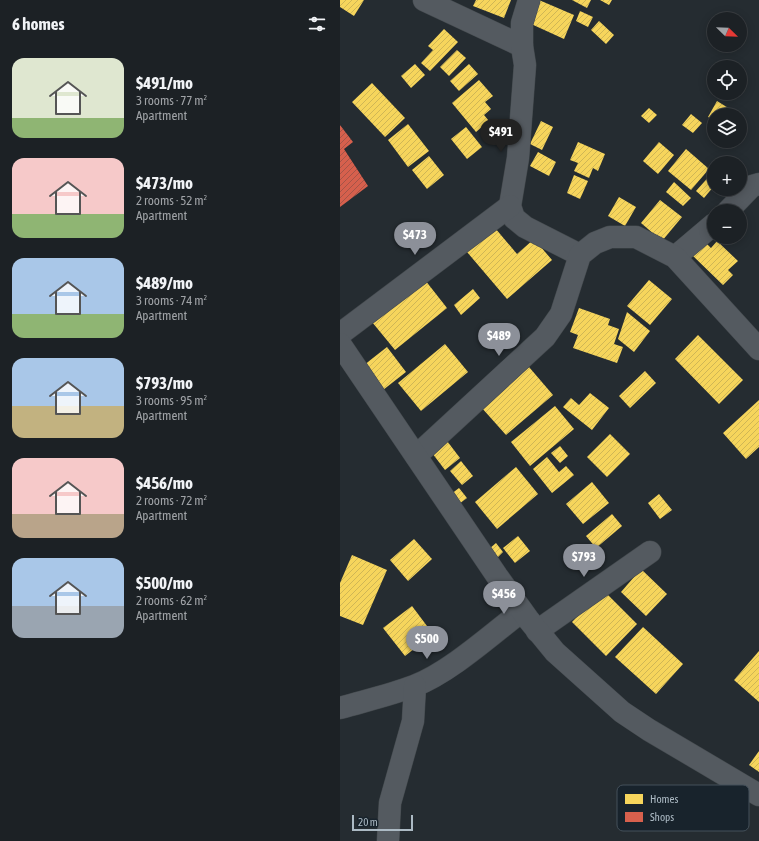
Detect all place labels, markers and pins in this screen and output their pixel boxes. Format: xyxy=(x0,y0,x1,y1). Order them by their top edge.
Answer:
pin: $491 xyxy=(477,119,525,153)
pin: $473 xyxy=(391,222,439,256)
pin: $489 xyxy=(475,323,523,357)
pin: $793 xyxy=(560,544,608,578)
pin: $456 xyxy=(480,581,528,615)
pin: $500 xyxy=(403,626,451,660)

